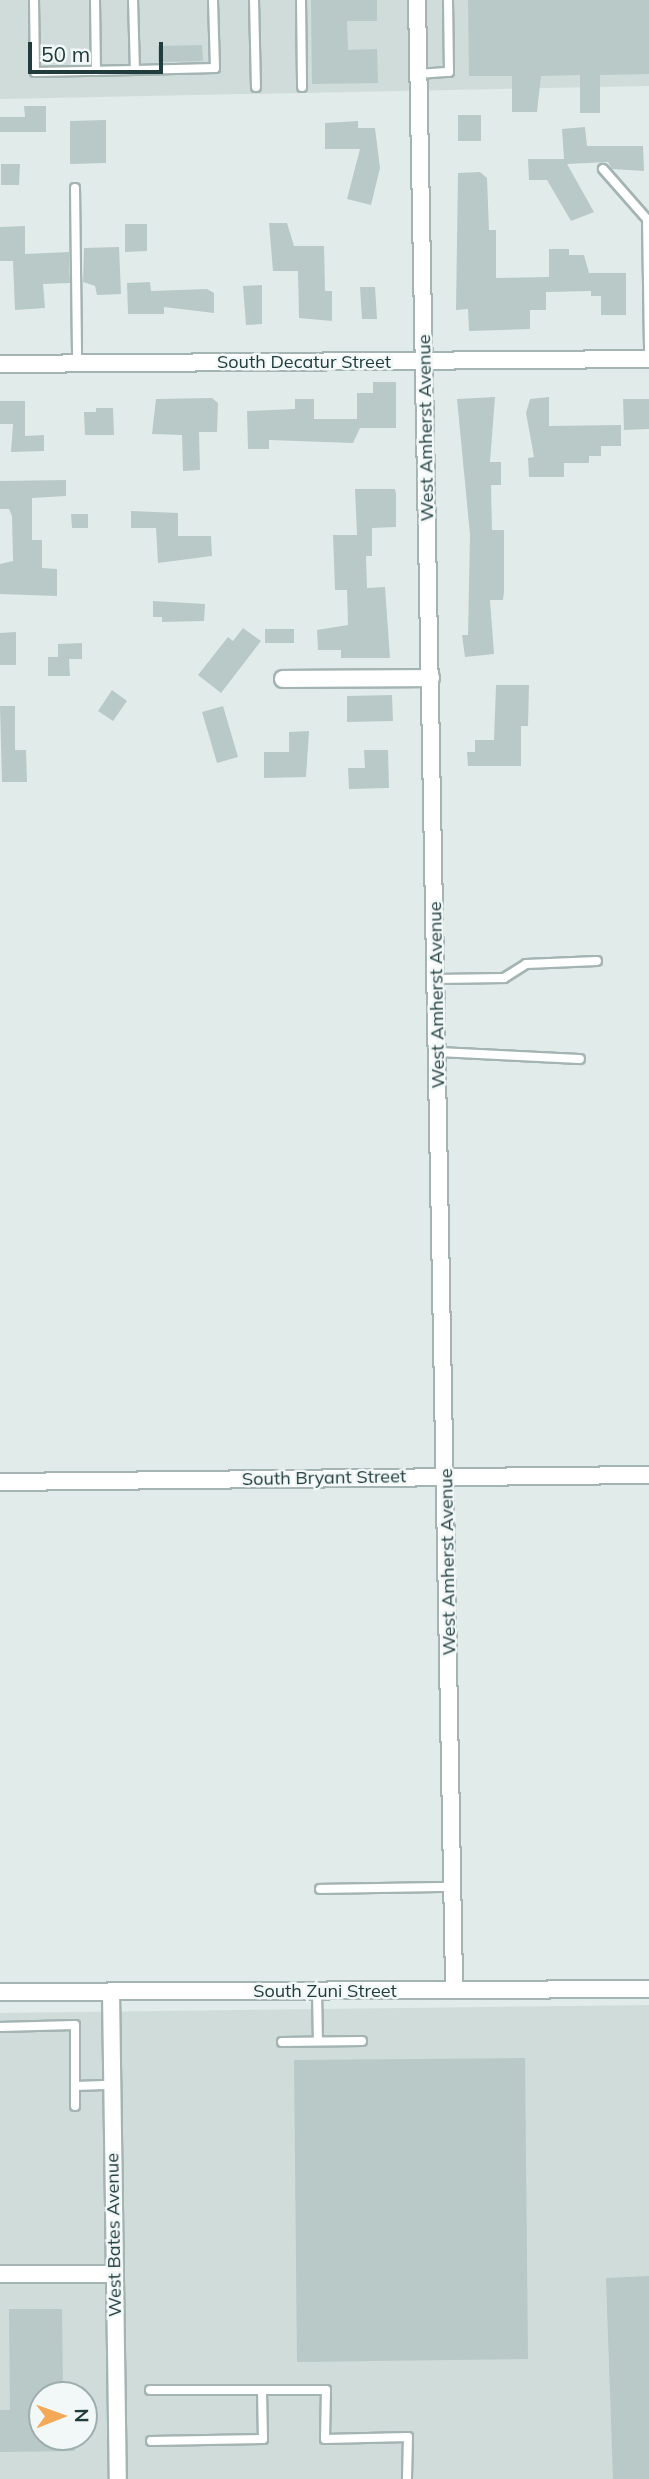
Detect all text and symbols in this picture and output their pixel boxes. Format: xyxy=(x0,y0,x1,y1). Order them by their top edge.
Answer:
scale bar xyxy=(32,28,166,72)
text: 50 m xyxy=(41,41,90,67)
street label: West Amherst Avenue xyxy=(414,334,438,522)
street label: South Decatur Street xyxy=(217,351,391,373)
street label: West Amherst Avenue xyxy=(425,901,449,1089)
street label: South Bryant Street xyxy=(242,1466,406,1490)
street label: West Amherst Avenue xyxy=(436,1468,460,1656)
street label: South Zuni Street xyxy=(253,1980,397,2002)
street label: West Bates Avenue xyxy=(102,2153,126,2317)
north arrow xyxy=(28,2381,98,2451)
text: N xyxy=(70,2408,94,2423)

